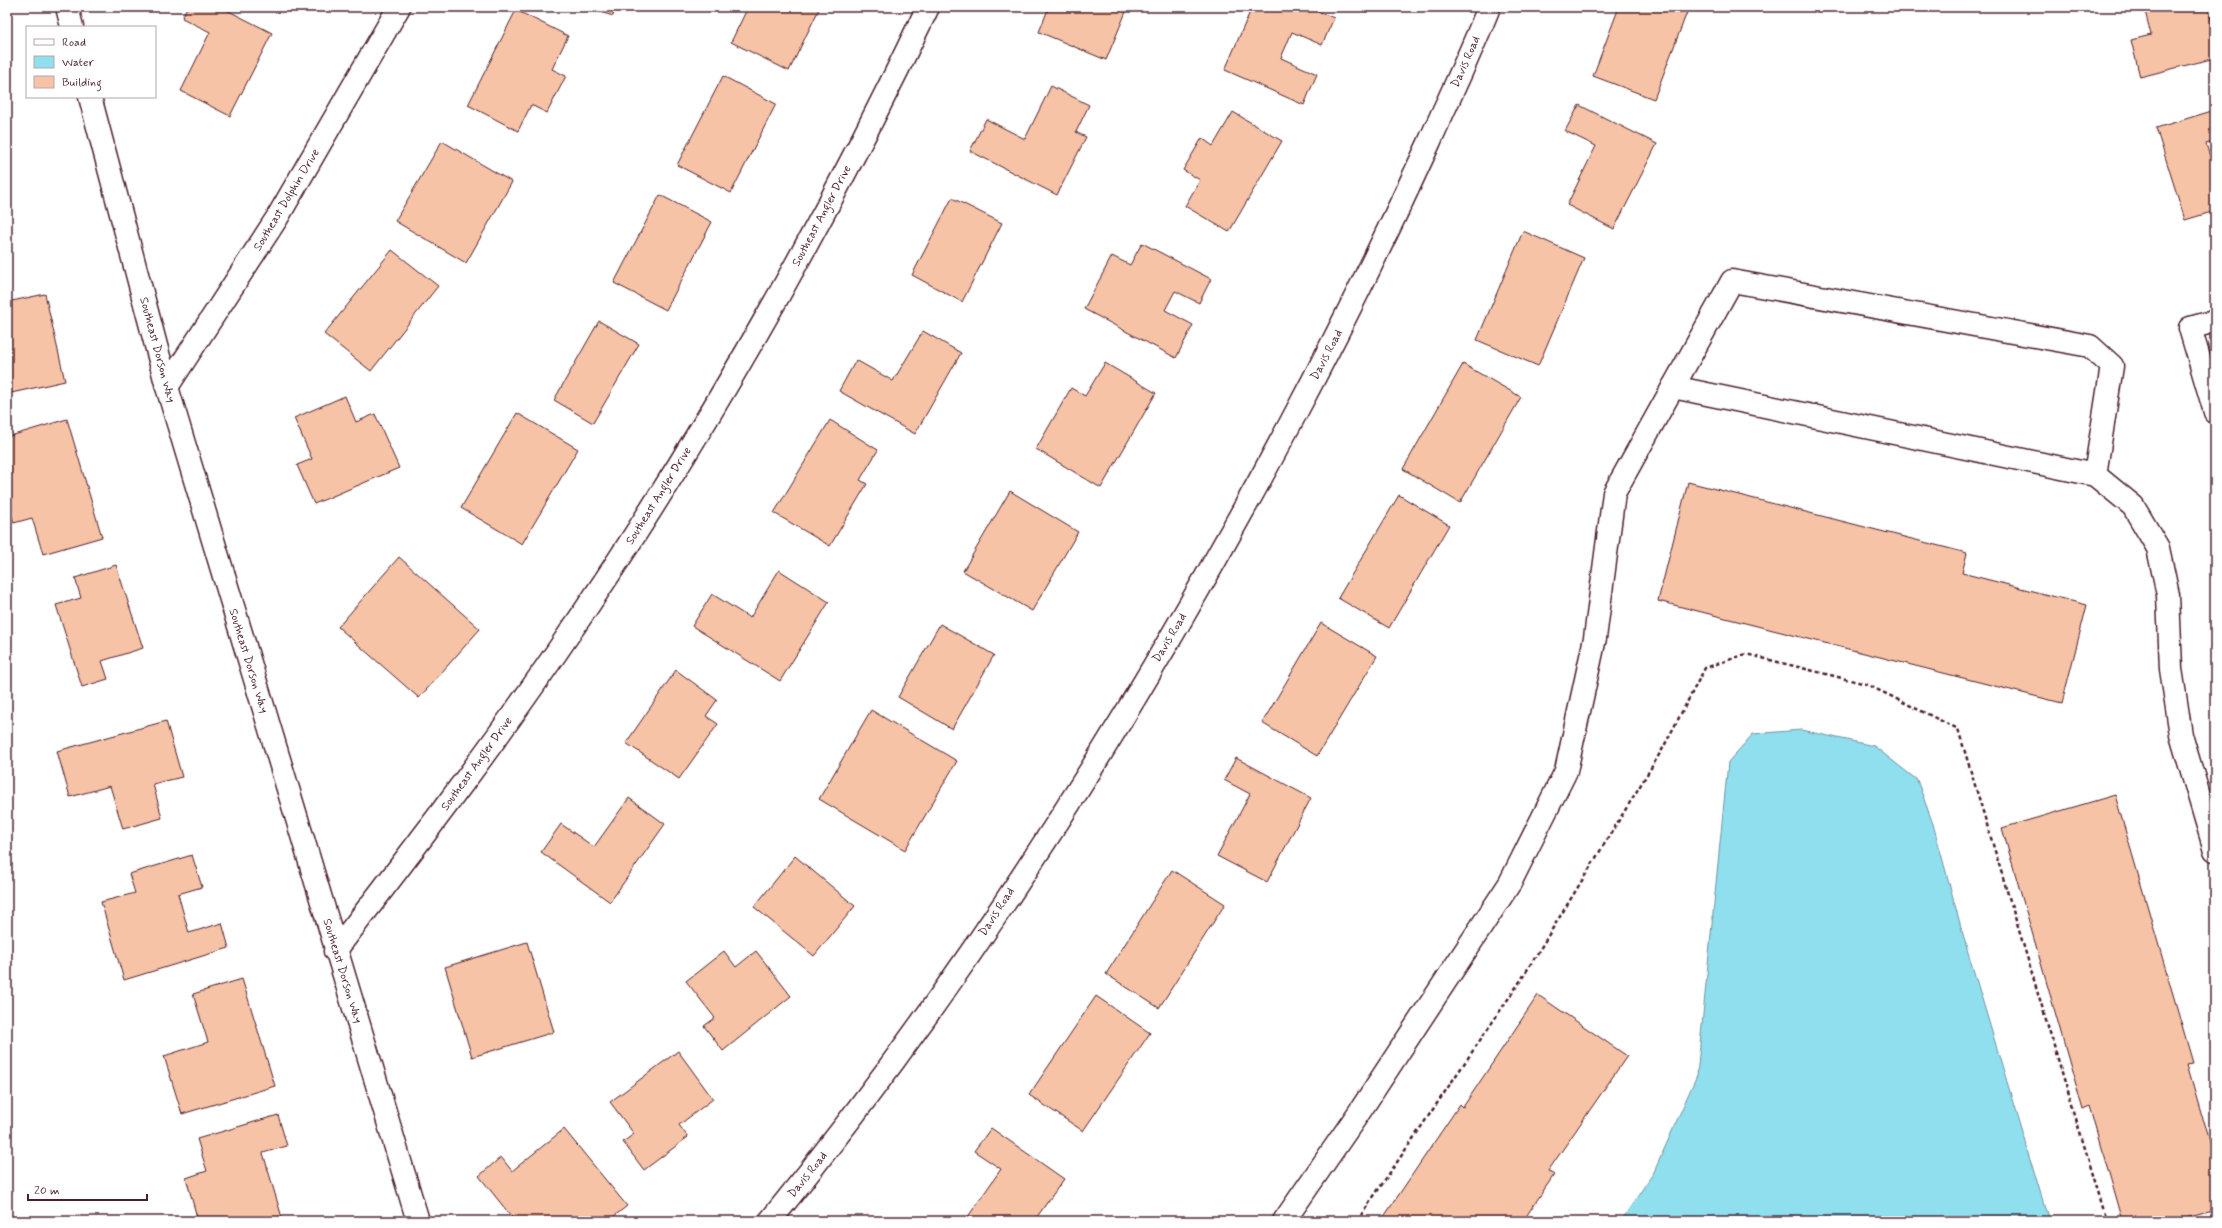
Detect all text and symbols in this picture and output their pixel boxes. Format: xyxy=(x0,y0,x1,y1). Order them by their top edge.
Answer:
legend xyxy=(26,26,156,98)
street label: Davis Road xyxy=(1448,34,1484,90)
text: Road xyxy=(62,35,86,51)
text: Water xyxy=(62,55,94,71)
text: Building xyxy=(62,75,102,92)
street label: Southeast Dolphin Drive xyxy=(250,146,324,254)
street label: Southeast Angler Drive xyxy=(789,163,856,270)
street label: Southeast Dorson Way xyxy=(135,295,179,405)
street label: Davis Road xyxy=(1307,327,1347,383)
street label: Southeast Angler Drive xyxy=(622,444,696,548)
street label: Southeast Dorson Way xyxy=(224,607,272,715)
street label: Davis Road xyxy=(1149,610,1191,666)
street label: Southeast Angler Drive xyxy=(437,714,517,815)
street label: Davis Road xyxy=(975,885,1019,939)
street label: Southeast Dorson Way xyxy=(318,917,366,1025)
street label: Davis Road xyxy=(785,1149,831,1201)
scale bar xyxy=(28,1176,147,1202)
text: 20 m xyxy=(34,1183,60,1199)

